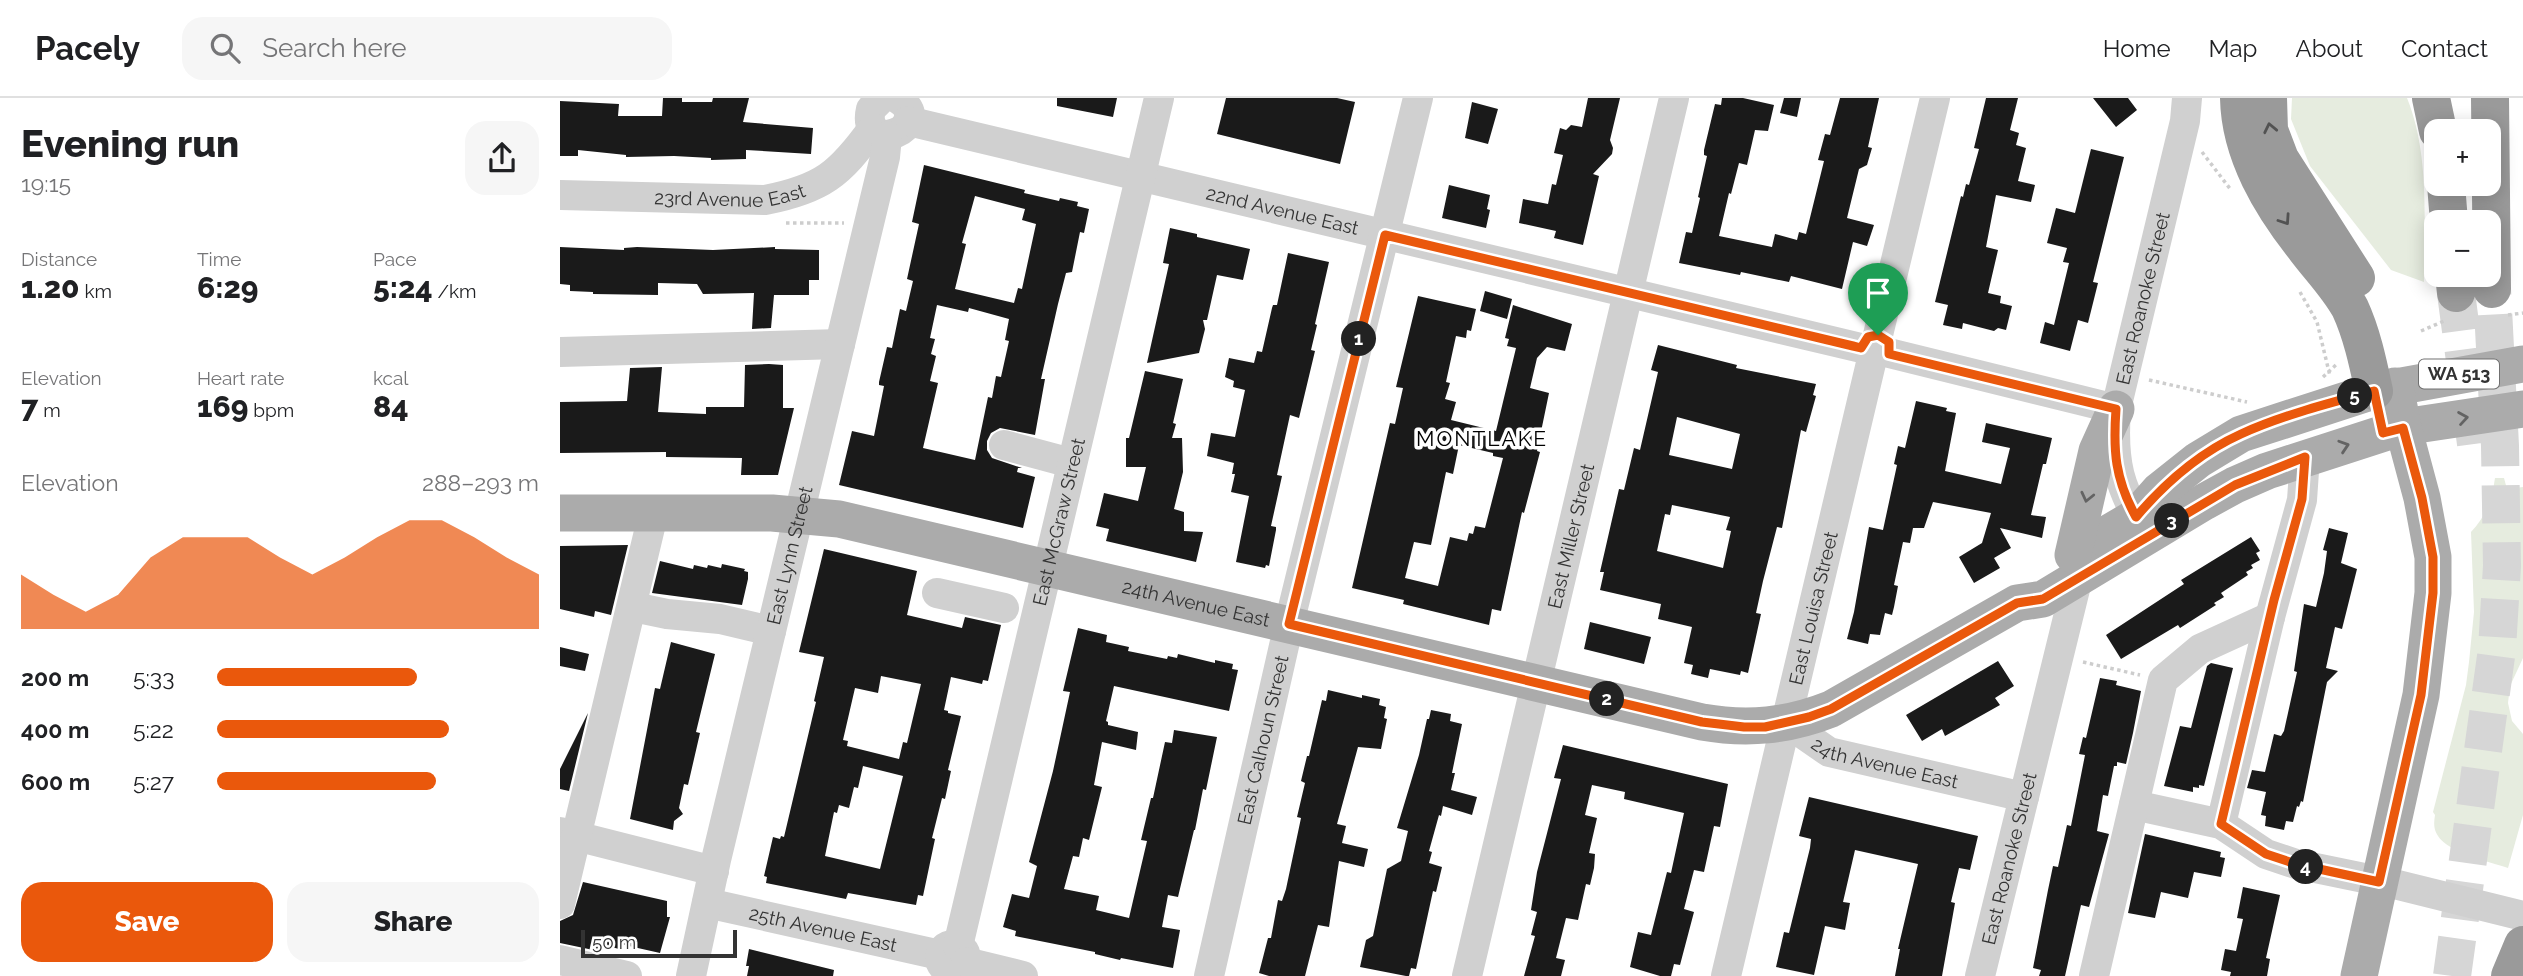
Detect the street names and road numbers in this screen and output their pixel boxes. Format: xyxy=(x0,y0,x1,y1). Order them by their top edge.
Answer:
street label: 23rd Avenue East xyxy=(654,179,809,211)
street label: 22nd Avenue East xyxy=(1204,181,1362,239)
street label: East Roanoke Street xyxy=(2111,209,2174,387)
road number: WA 513 xyxy=(2419,360,2499,388)
street label: East McGraw Street xyxy=(1028,435,1089,608)
street label: East Miller Street xyxy=(1543,461,1599,611)
street label: East Lynn Street xyxy=(762,483,817,627)
street label: East Louisa Street xyxy=(1784,529,1842,687)
street label: 24th Avenue East xyxy=(1120,575,1273,631)
street label: East Calhoun Street xyxy=(1233,653,1293,827)
street label: 24th Avenue East xyxy=(1807,732,1961,793)
street label: East Roanoke Street xyxy=(1977,769,2041,947)
street label: 25th Avenue East xyxy=(747,902,900,956)

